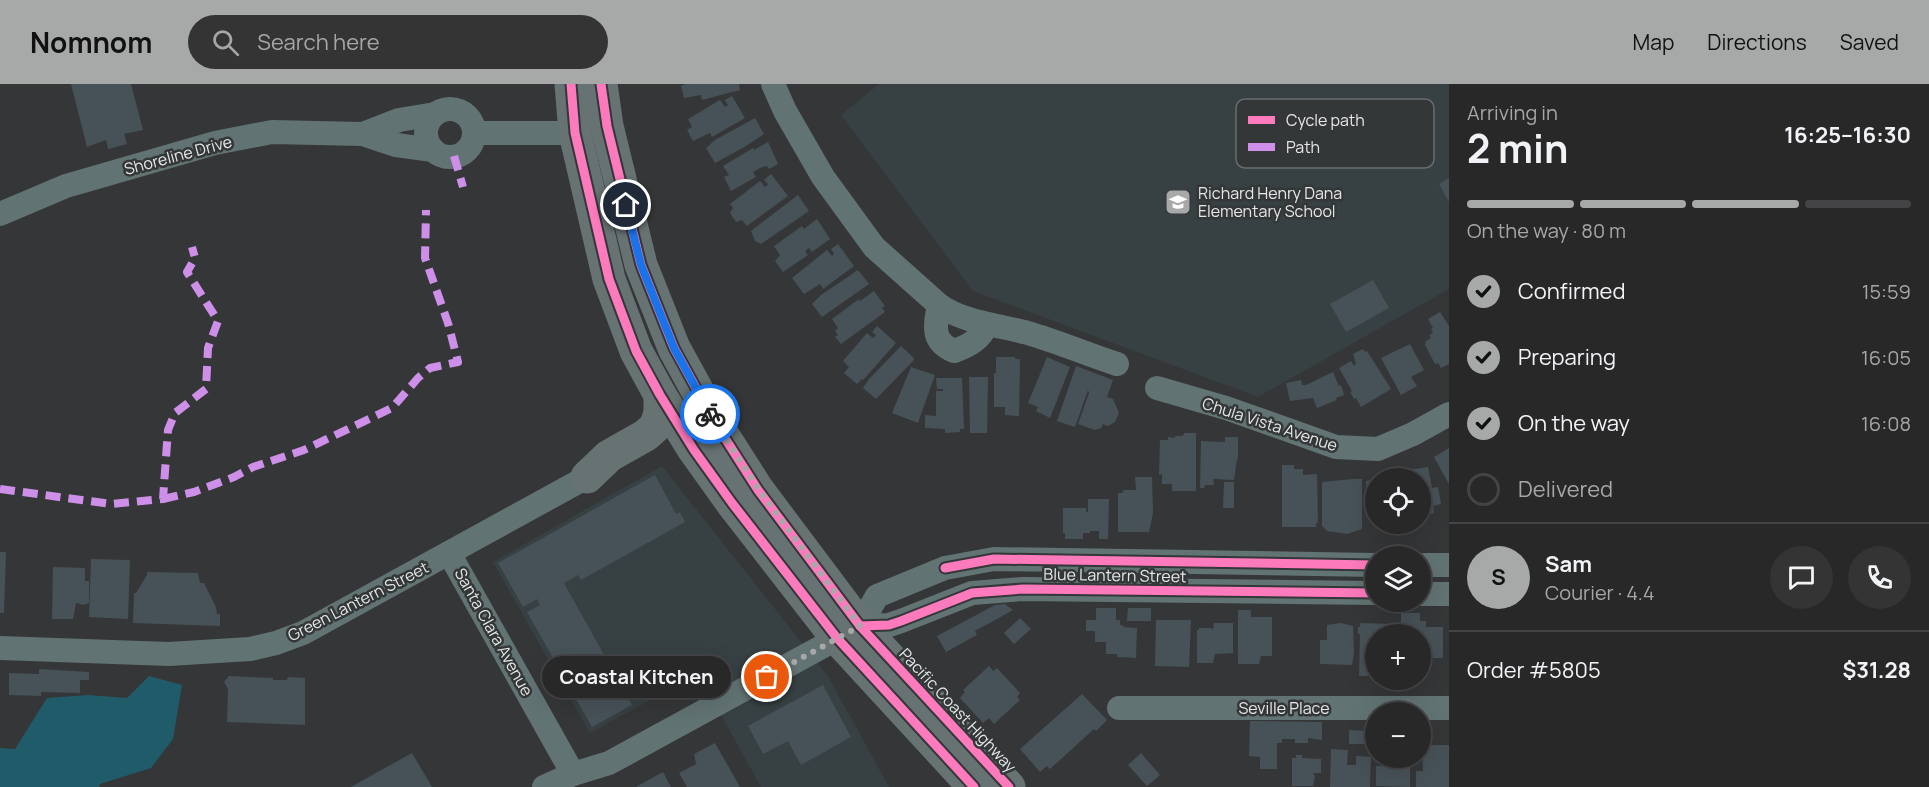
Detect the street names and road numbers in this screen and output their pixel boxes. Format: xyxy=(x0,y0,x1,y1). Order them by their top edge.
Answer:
street label: Shoreline Drive xyxy=(122,130,234,180)
street label: Chula Vista Avenue xyxy=(1200,392,1340,456)
street label: Green Lantern Street xyxy=(284,556,432,646)
street label: Blue Lantern Street xyxy=(1043,563,1187,587)
street label: Santa Clara Avenue xyxy=(450,564,538,700)
street label: Pacific Coast Highway xyxy=(895,643,1022,777)
street label: Seville Place xyxy=(1238,697,1330,719)

